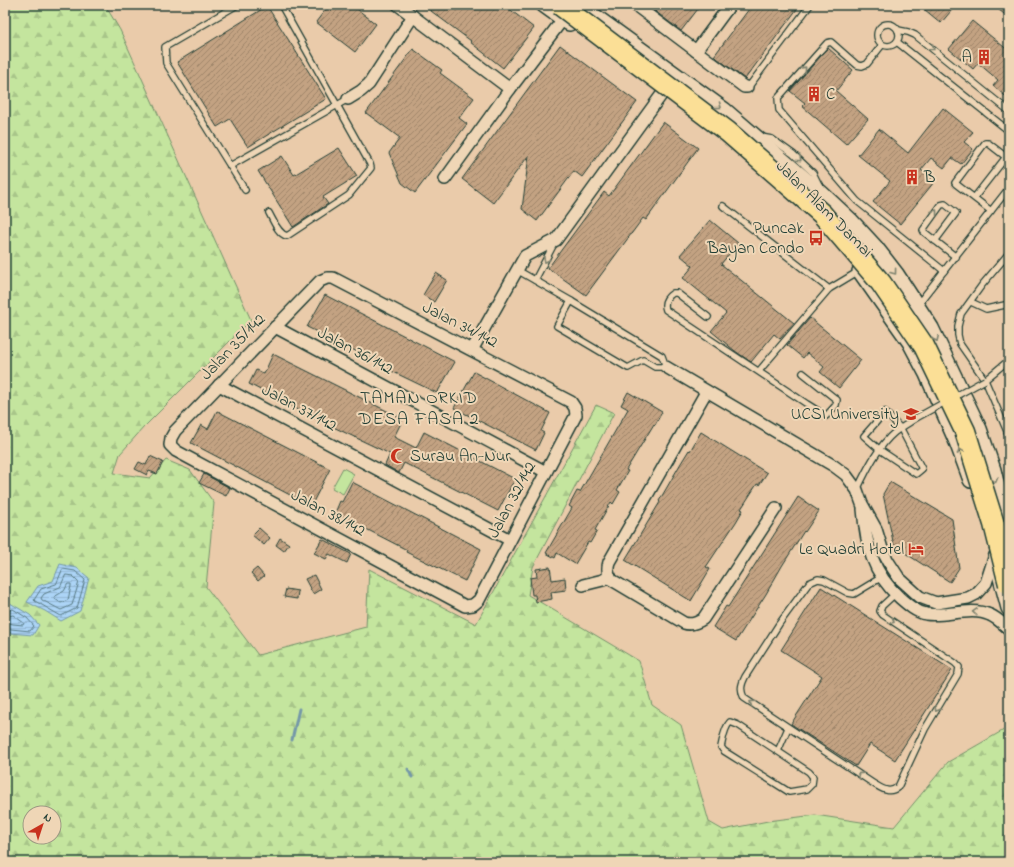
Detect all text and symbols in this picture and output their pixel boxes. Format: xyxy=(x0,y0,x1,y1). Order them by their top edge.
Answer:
one-way arrow xyxy=(927,43,934,50)
place label: A xyxy=(962,45,972,70)
building icon: A xyxy=(975,48,993,66)
one-way arrow xyxy=(799,66,806,74)
place label: C xyxy=(826,82,835,107)
building icon: C xyxy=(805,85,823,103)
one-way arrow xyxy=(714,101,721,108)
street label: Jalan Alam Damai xyxy=(769,154,879,264)
one-way arrow xyxy=(794,155,802,162)
place label: B xyxy=(923,165,935,190)
building icon: B xyxy=(903,168,921,186)
one-way arrow xyxy=(931,210,938,217)
place label: Puncak Bayan Condo xyxy=(706,216,805,262)
bus stop icon: Puncak Bayan Condo xyxy=(807,229,825,247)
one-way arrow xyxy=(543,256,551,263)
one-way arrow xyxy=(889,268,897,275)
street label: Jalan 34/142 xyxy=(418,295,502,355)
street label: Jalan 35/142 xyxy=(194,308,272,386)
street label: Jalan 36/142 xyxy=(313,321,397,381)
one-way arrow xyxy=(931,334,939,342)
street label: Jalan 37/142 xyxy=(257,378,341,438)
district label: TAMAN ORKID DESA FASA 2 xyxy=(357,386,480,433)
place label: UCSI University xyxy=(791,402,899,428)
school or university icon: UCSI University xyxy=(902,405,920,423)
place label: Surau An-Nur xyxy=(410,444,511,469)
mosque icon: Surau An-Nur xyxy=(389,447,407,465)
one-way arrow xyxy=(956,447,965,454)
street label: Jalan 32/142 xyxy=(481,457,543,543)
one-way arrow xyxy=(990,476,999,483)
street label: Jalan 38/142 xyxy=(286,483,370,543)
place label: Le Quadri Hotel xyxy=(799,537,904,562)
hotel icon: Le Quadri Hotel xyxy=(907,540,925,558)
one-way arrow xyxy=(972,608,978,617)
one-way arrow xyxy=(888,616,895,624)
one-way arrow xyxy=(749,701,756,708)
one-way arrow xyxy=(934,705,942,712)
one-way arrow xyxy=(857,772,864,780)
north arrow xyxy=(22,805,62,845)
text: N xyxy=(40,809,56,827)

